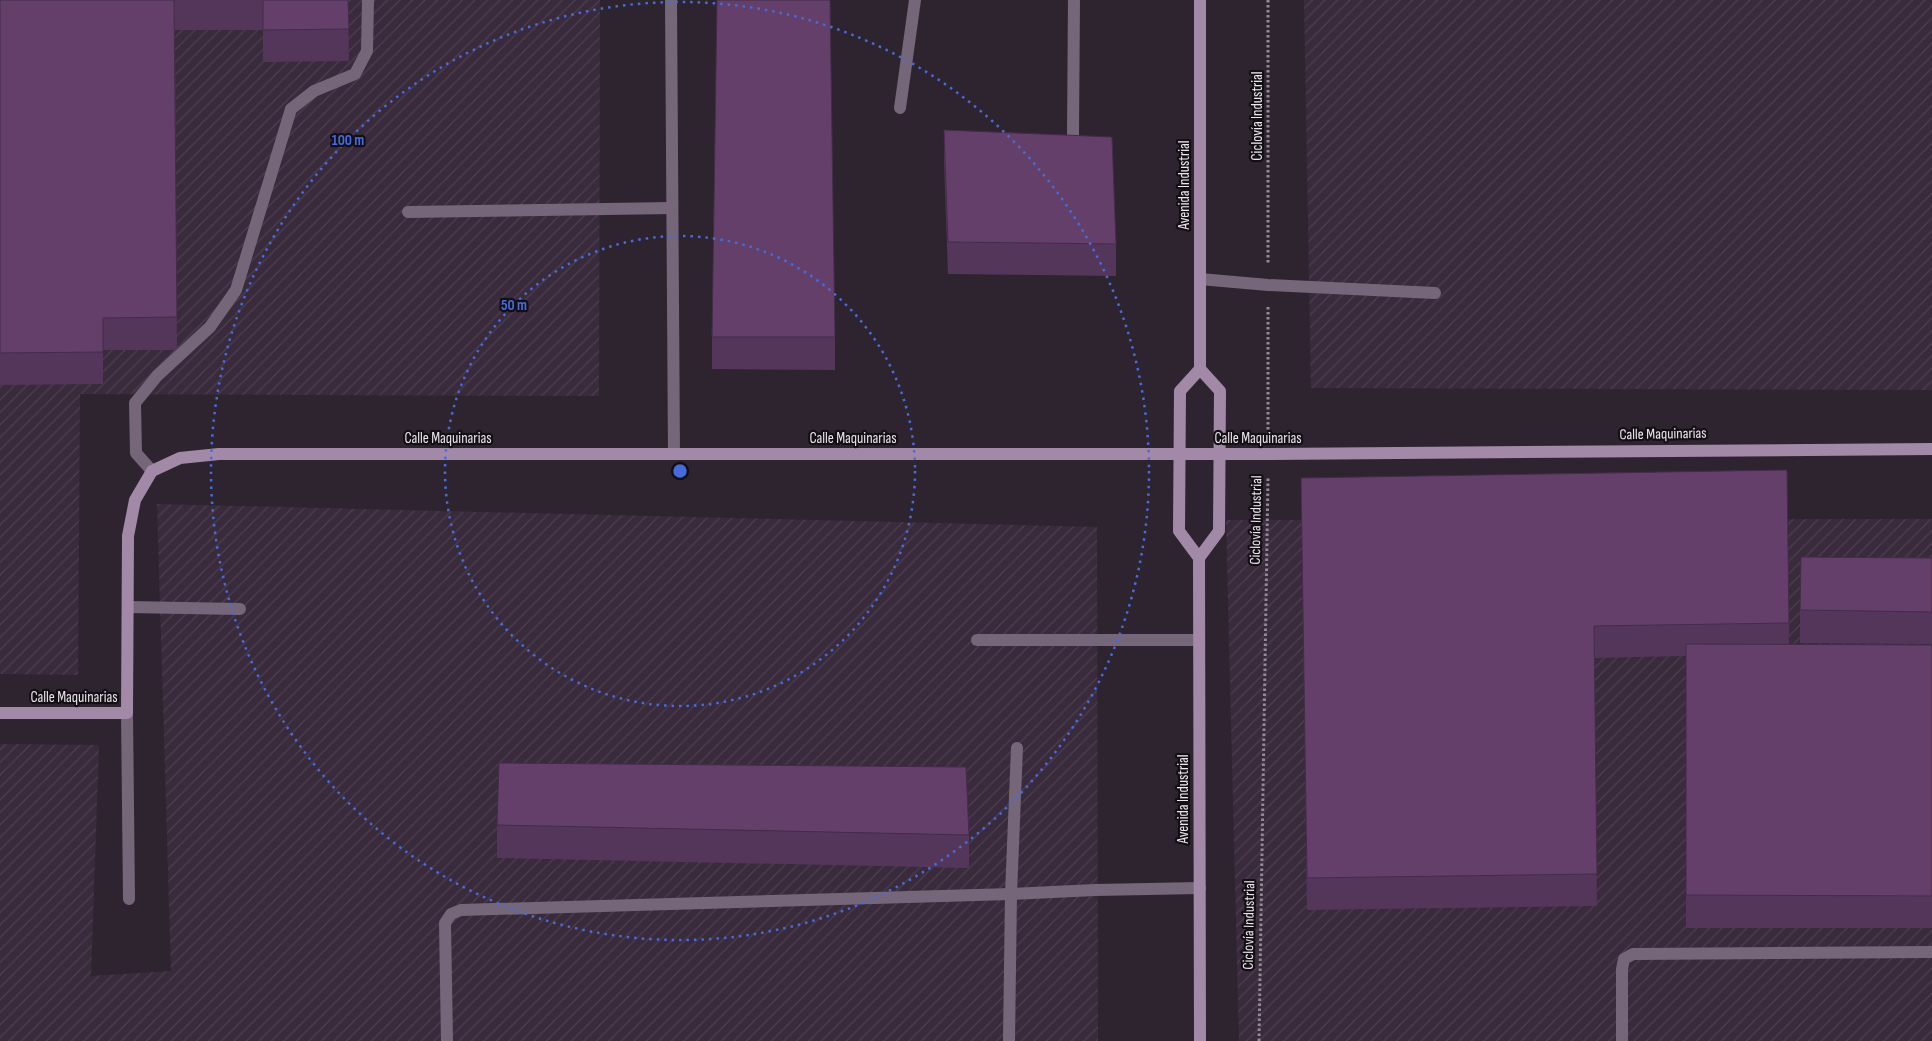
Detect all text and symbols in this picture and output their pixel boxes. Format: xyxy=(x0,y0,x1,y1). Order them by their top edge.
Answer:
street label: Ciclovía Industrial xyxy=(1248,71,1267,161)
text: 100 m xyxy=(332,131,364,150)
street label: Avenida Industrial xyxy=(1175,140,1194,231)
text: 50 m xyxy=(501,296,527,315)
street label: Calle Maquinarias xyxy=(1619,424,1707,444)
street label: Calle Maquinarias xyxy=(404,429,492,448)
street label: Calle Maquinarias xyxy=(809,429,897,448)
street label: Calle Maquinarias xyxy=(1214,429,1302,448)
centre of rings xyxy=(671,462,689,480)
street label: Ciclovía Industrial xyxy=(1246,475,1266,565)
street label: Calle Maquinarias xyxy=(30,688,118,707)
street label: Avenida Industrial xyxy=(1174,754,1193,845)
street label: Ciclovía Industrial xyxy=(1239,880,1259,970)

